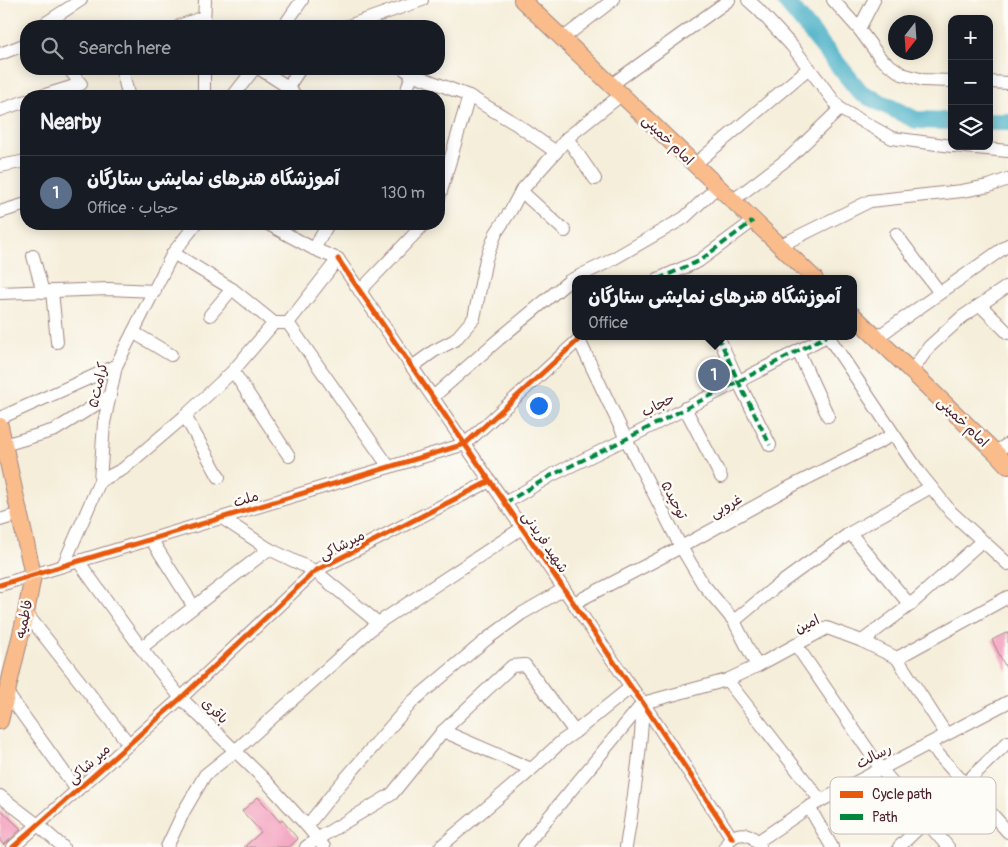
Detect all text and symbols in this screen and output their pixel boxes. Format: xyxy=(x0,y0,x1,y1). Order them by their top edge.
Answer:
north arrow xyxy=(888,15,933,60)
map controls xyxy=(948,15,993,150)
button: + xyxy=(948,15,993,60)
search box xyxy=(20,20,445,75)
icon: search xyxy=(38,34,66,62)
text: Search here xyxy=(78,36,171,60)
button: − xyxy=(948,60,993,105)
button: layers xyxy=(948,105,993,150)
text: Nearby xyxy=(40,109,101,136)
street label: امام خمینی xyxy=(637,111,697,170)
text: آموزشگاه هنرهای نمایشی ستارگان xyxy=(87,167,339,191)
text: 1 xyxy=(53,183,59,203)
text: 130 m xyxy=(381,183,425,203)
text: Office · حجاب xyxy=(87,198,178,218)
popup xyxy=(572,275,857,340)
text: آموزشگاه هنرهای نمایشی ستارگان xyxy=(588,285,841,309)
text: Office xyxy=(588,313,628,333)
pin: 1 xyxy=(698,356,730,394)
street label: کرامت۵ xyxy=(85,360,111,410)
street label: حجاب xyxy=(639,390,677,420)
your location xyxy=(526,393,552,419)
street label: امام خمینی xyxy=(932,393,992,452)
street label: توحید۵ xyxy=(657,478,691,523)
street label: ملت xyxy=(231,487,261,511)
street label: غروبی xyxy=(707,490,745,522)
street label: شهید فریدنی xyxy=(518,508,572,576)
street label: میرشاکی xyxy=(316,526,368,564)
street label: فاطمیه xyxy=(12,598,36,640)
street label: امین xyxy=(792,611,822,637)
street label: باقری xyxy=(198,694,232,728)
street label: میر شاکی xyxy=(64,740,114,788)
street label: رسالت xyxy=(853,740,895,772)
legend xyxy=(830,777,996,834)
text: Cycle path xyxy=(872,786,932,803)
text: Path xyxy=(872,809,897,826)

